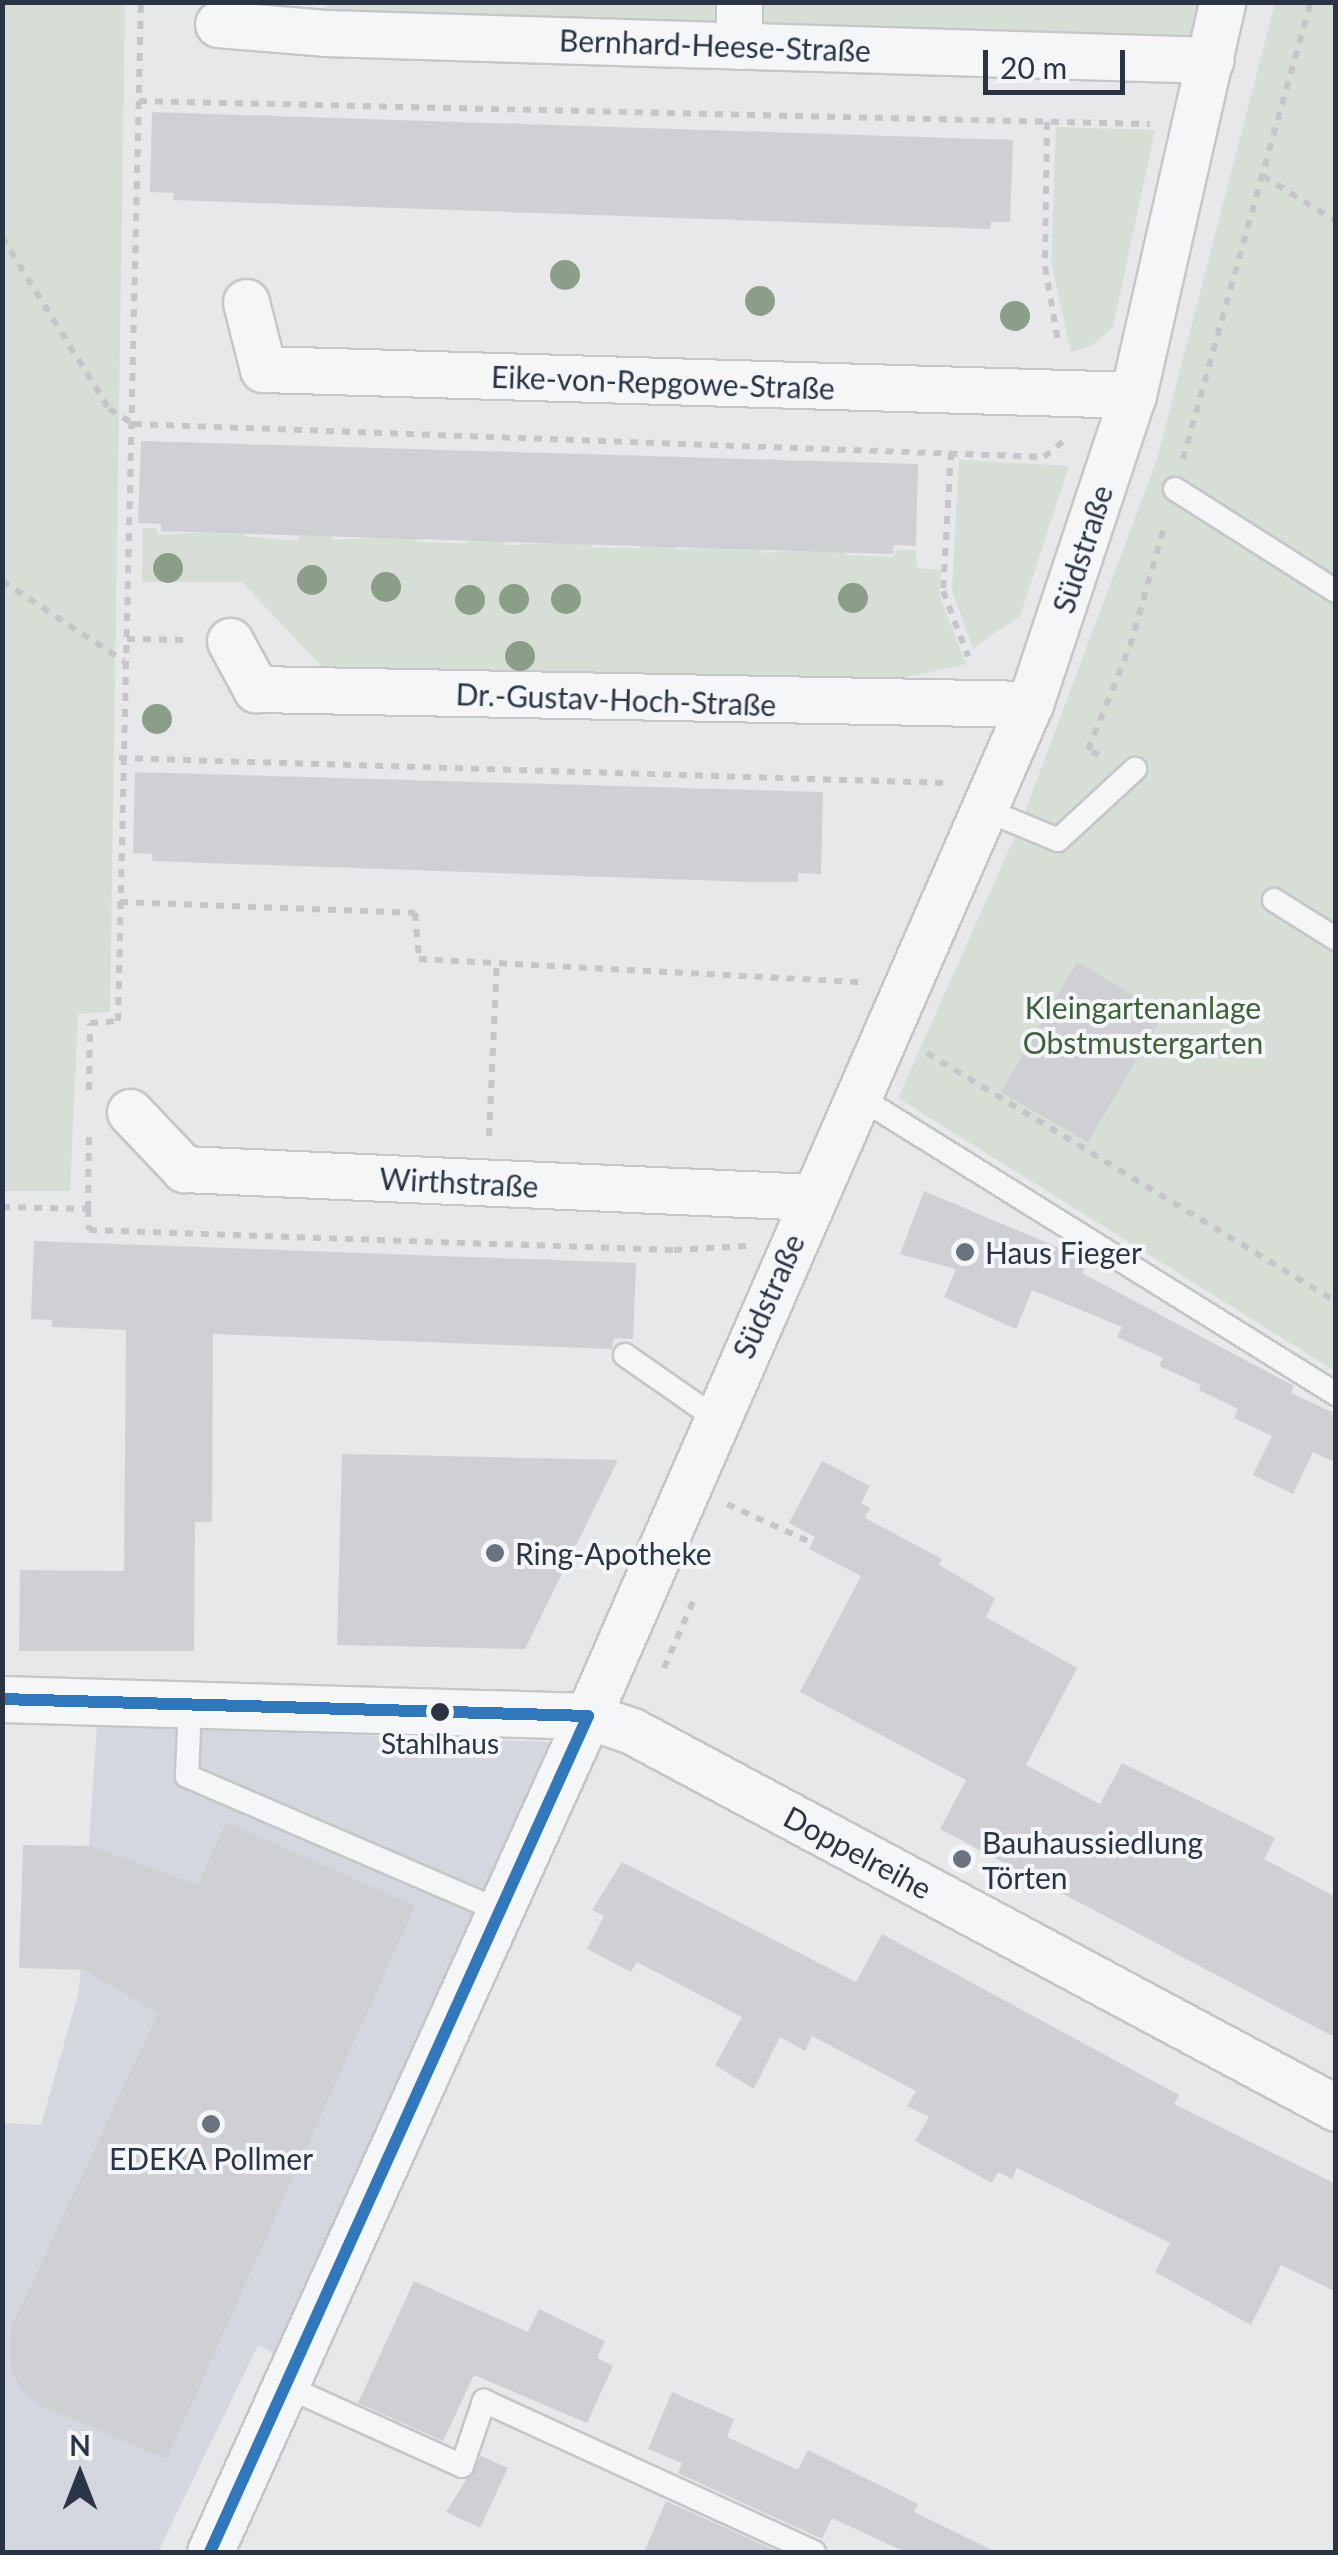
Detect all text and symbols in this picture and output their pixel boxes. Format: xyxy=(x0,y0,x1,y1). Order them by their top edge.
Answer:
street label: Bernhard-Heese-Straße xyxy=(559,22,871,68)
scale bar xyxy=(988,30,1130,92)
text: 20 m xyxy=(1000,49,1067,85)
street label: Eike-von-Repgowe-Straße xyxy=(491,358,835,406)
street label: Südstraße xyxy=(1044,481,1120,617)
street label: Dr.-Gustav-Hoch-Straße xyxy=(455,675,777,723)
park label: Kleingartenanlage Obstmustergarten xyxy=(1023,989,1263,1060)
street label: Wirthstraße xyxy=(379,1160,539,1204)
street label: Südstraße xyxy=(725,1228,811,1364)
place label: Haus Fieger xyxy=(985,1234,1142,1270)
marker: Haus Fieger xyxy=(954,1241,976,1263)
place label: Ring-Apotheke xyxy=(515,1535,712,1571)
marker: Ring-Apotheke xyxy=(484,1542,506,1564)
marker: Stahlhaus xyxy=(430,1702,450,1722)
place label: Stahlhaus xyxy=(381,1726,499,1760)
street label: Doppelreihe xyxy=(778,1798,938,1906)
place label: Bauhaussiedlung Törten xyxy=(982,1824,1203,1894)
marker: Bauhaussiedlung Törten xyxy=(951,1848,973,1870)
marker: EDEKA Pollmer xyxy=(200,2113,222,2135)
place label: EDEKA Pollmer xyxy=(108,2140,314,2176)
north arrow xyxy=(30,2425,130,2525)
text: N xyxy=(69,2428,91,2462)

